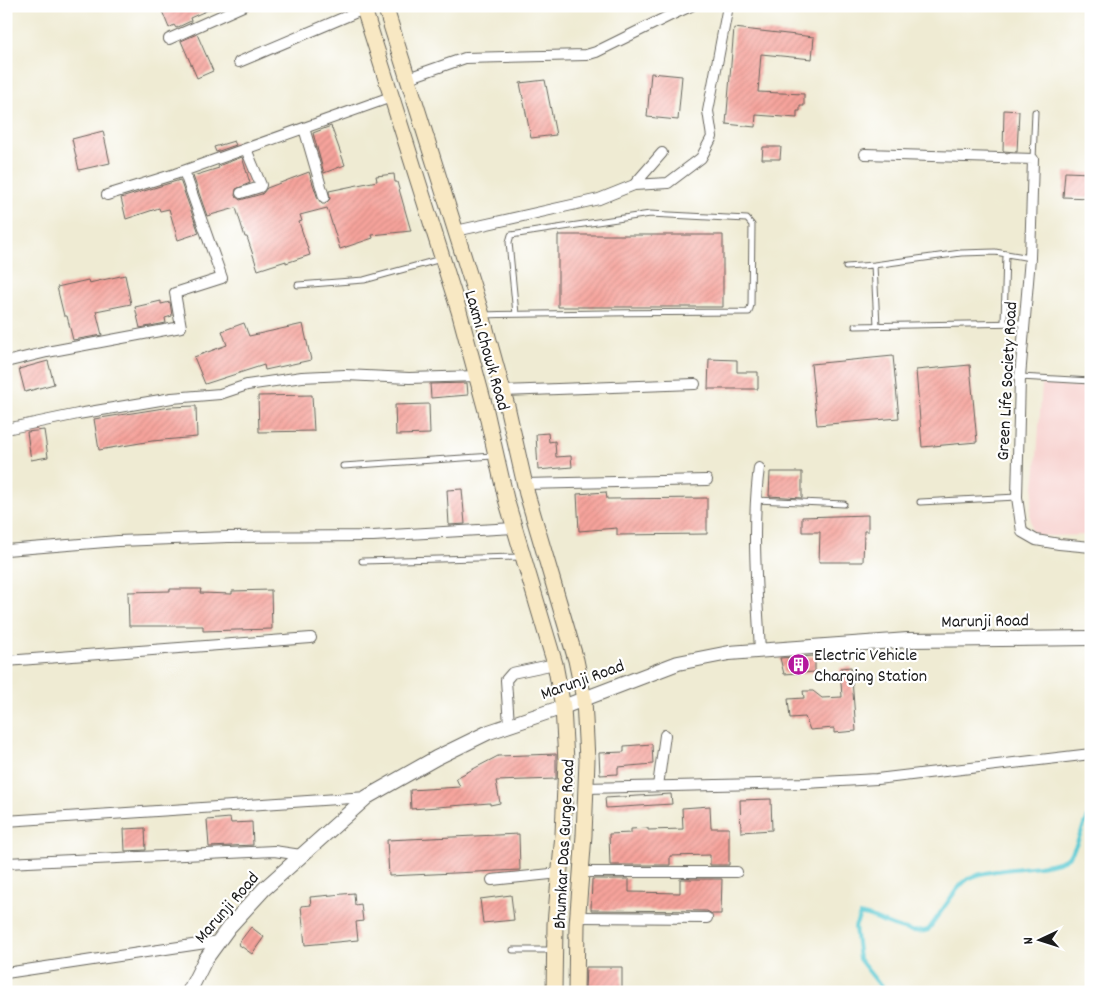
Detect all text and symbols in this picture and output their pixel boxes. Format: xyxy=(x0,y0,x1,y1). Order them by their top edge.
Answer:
street label: Laxmi Chowk Road xyxy=(456,288,515,414)
street label: Green Life Society Road xyxy=(992,301,1025,461)
street label: Marunji Road xyxy=(941,609,1029,636)
place label: Electric Vehicle Charging Station xyxy=(814,644,927,690)
building icon: Electric Vehicle Charging Station xyxy=(786,652,810,676)
street label: Marunji Road xyxy=(537,655,628,708)
street label: Bhumkar Das Gurge Road xyxy=(549,759,582,930)
street label: Marunji Road xyxy=(190,867,266,950)
north arrow xyxy=(1014,916,1064,966)
text: N xyxy=(1019,937,1039,945)

